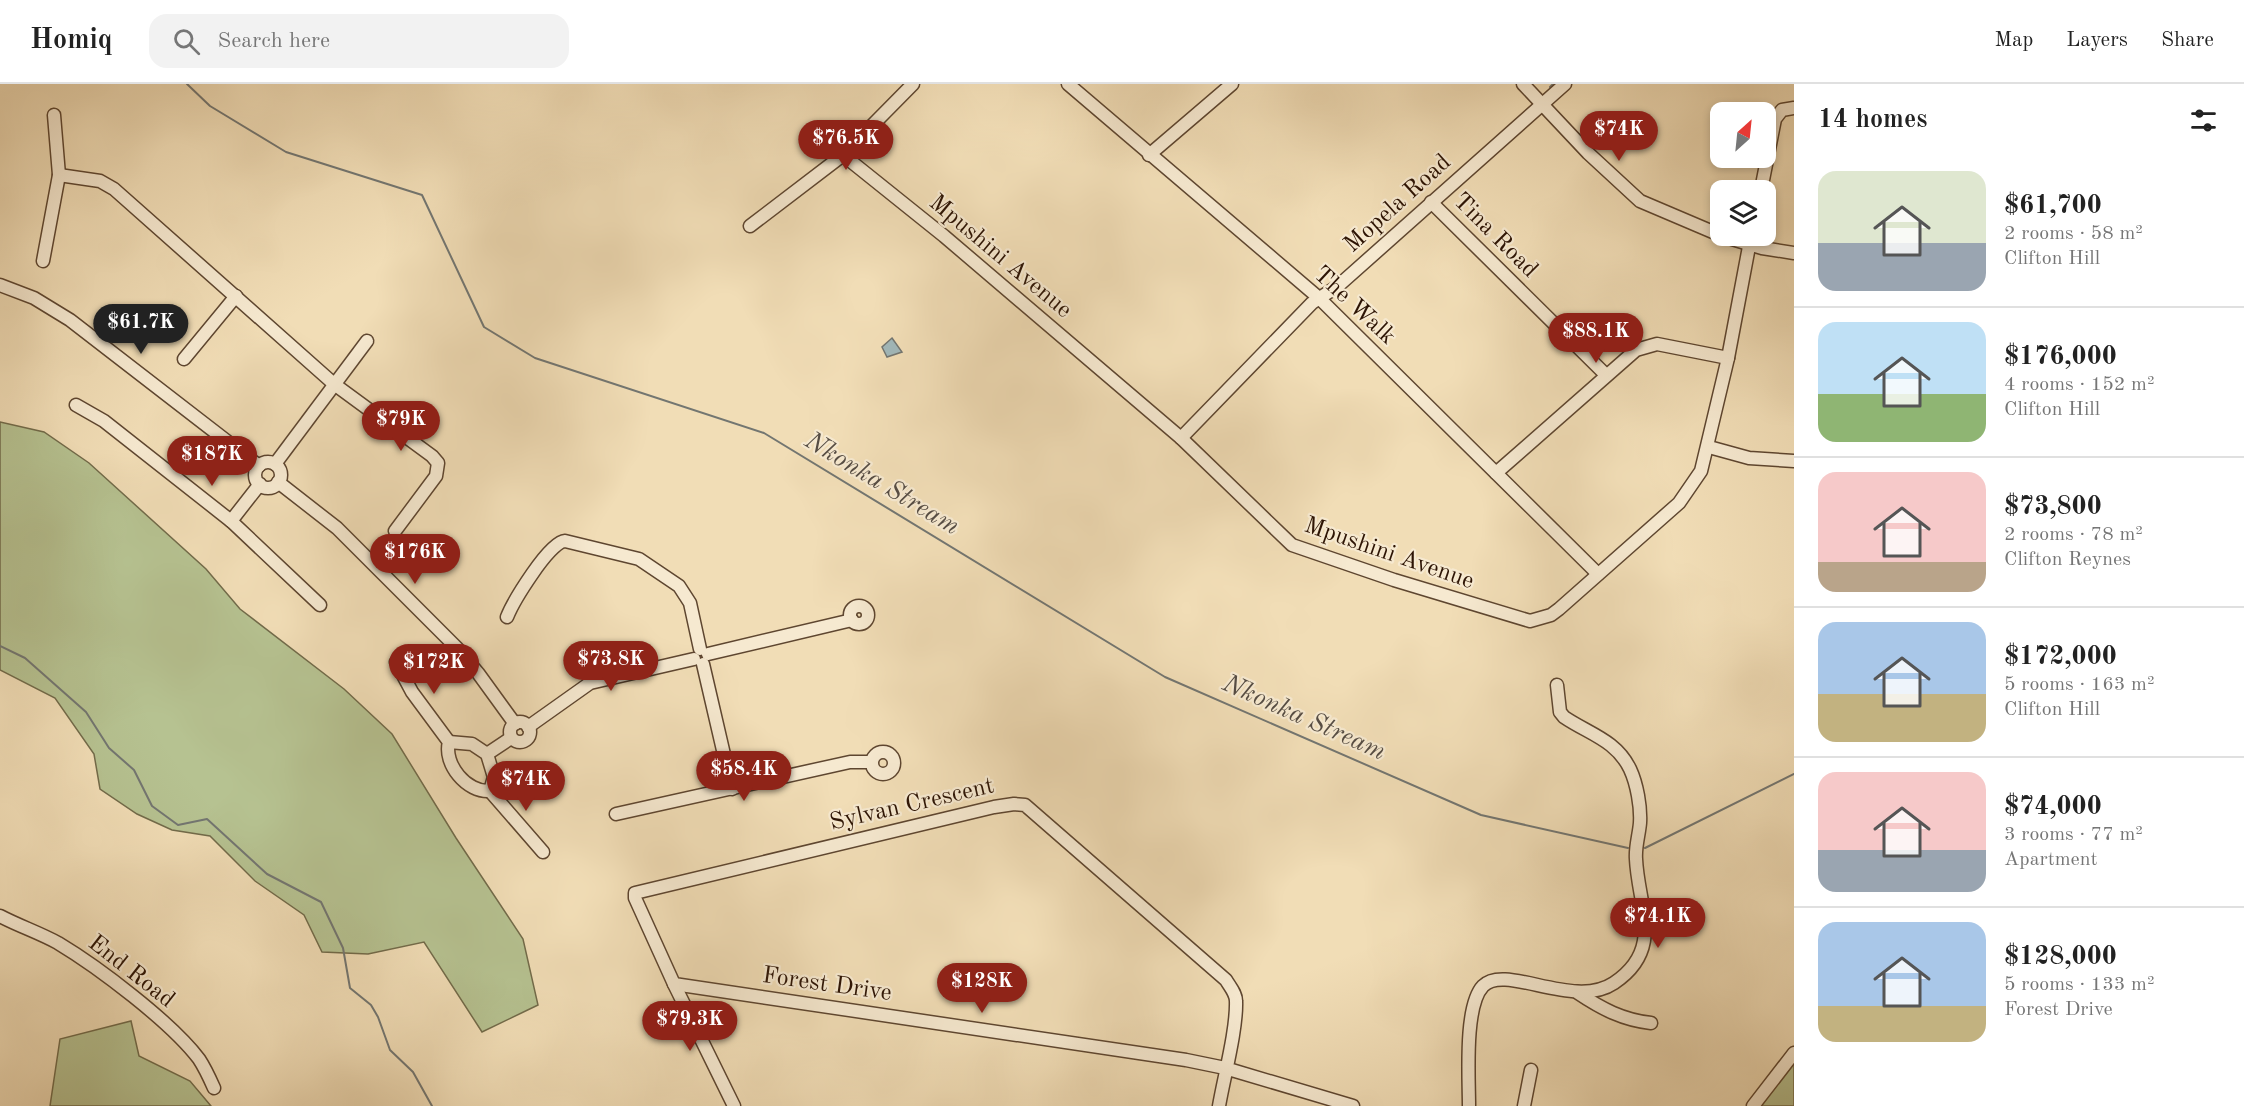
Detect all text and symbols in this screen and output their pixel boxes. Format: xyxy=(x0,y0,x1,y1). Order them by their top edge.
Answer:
search box xyxy=(149,14,569,68)
icon: search xyxy=(170,25,203,58)
text: Homiq xyxy=(30,27,113,55)
text: Search here xyxy=(218,30,330,52)
text: Map xyxy=(1994,30,2033,51)
text: Layers xyxy=(2066,30,2128,51)
text: Share xyxy=(2161,30,2214,51)
north arrow xyxy=(1710,102,1776,168)
map controls xyxy=(1710,102,1776,246)
icon: filters xyxy=(2187,104,2220,137)
text: 14 homes xyxy=(1818,107,1927,133)
pin: $74K xyxy=(1583,111,1655,162)
pin: $76.5K xyxy=(797,120,895,171)
text: $74K xyxy=(1594,120,1644,140)
text: $76.5K xyxy=(812,129,880,149)
street label: Mopela Road xyxy=(1340,150,1456,258)
button: layers xyxy=(1710,180,1776,246)
street label: Tina Road xyxy=(1448,189,1542,283)
street label: Mpushini Avenue xyxy=(924,191,1076,323)
text: $61,700 xyxy=(2004,193,2102,219)
icon: home xyxy=(1866,195,1938,267)
text: 2 rooms · 58 m² xyxy=(2004,224,2143,244)
text: Clifton Hill xyxy=(2004,249,2100,269)
street label: The Walk xyxy=(1308,262,1400,350)
pin: $61.7K xyxy=(92,304,190,355)
text: $61.7K xyxy=(107,313,175,333)
pin: $88.1K xyxy=(1547,313,1645,364)
text: $88.1K xyxy=(1562,322,1630,342)
text: $176,000 xyxy=(2004,344,2117,370)
icon: home xyxy=(1866,346,1938,418)
text: 4 rooms · 152 m² xyxy=(2004,375,2154,395)
text: Clifton Hill xyxy=(2004,400,2100,420)
pin: $79K xyxy=(365,401,437,452)
text: $79K xyxy=(376,410,426,430)
water label: Nkonka Stream xyxy=(799,427,964,540)
pin: $187K xyxy=(170,436,254,487)
text: $187K xyxy=(181,445,243,465)
text: $73,800 xyxy=(2004,494,2102,520)
icon: home xyxy=(1866,496,1938,568)
street label: Mpushini Avenue xyxy=(1301,514,1477,594)
text: 2 rooms · 78 m² xyxy=(2004,525,2143,545)
pin: $176K xyxy=(373,534,457,585)
text: $176K xyxy=(384,543,446,563)
text: Clifton Reynes xyxy=(2004,550,2131,570)
pin: $73.8K xyxy=(562,641,660,692)
pin: $172K xyxy=(392,644,476,695)
text: $172,000 xyxy=(2004,644,2117,670)
icon: home xyxy=(1866,646,1938,718)
text: $73.8K xyxy=(577,650,645,670)
text: $172K xyxy=(403,653,465,673)
water label: Nkonka Stream xyxy=(1218,670,1389,766)
text: 5 rooms · 163 m² xyxy=(2004,675,2154,695)
text: Clifton Hill xyxy=(2004,700,2100,720)
pin: $58.4K xyxy=(695,751,793,802)
text: $58.4K xyxy=(710,760,778,780)
pin: $74K xyxy=(490,761,562,812)
text: $74K xyxy=(501,770,551,790)
street label: Sylvan Crescent xyxy=(828,774,996,836)
text: $74,000 xyxy=(2004,794,2102,820)
icon: home xyxy=(1866,796,1938,868)
text: 3 rooms · 77 m² xyxy=(2004,825,2143,845)
text: Apartment xyxy=(2004,850,2098,870)
pin: $74.1K xyxy=(1609,898,1707,949)
text: $74.1K xyxy=(1624,907,1692,927)
street label: End Road xyxy=(83,931,179,1013)
text: $128,000 xyxy=(2004,944,2117,970)
icon: home xyxy=(1866,946,1938,1018)
pin: $128K xyxy=(940,963,1024,1014)
street label: Forest Drive xyxy=(761,964,893,1006)
text: $128K xyxy=(951,972,1013,992)
text: 5 rooms · 133 m² xyxy=(2004,975,2154,995)
text: Forest Drive xyxy=(2004,1000,2113,1020)
pin: $79.3K xyxy=(641,1001,739,1052)
text: $79.3K xyxy=(656,1010,724,1030)

